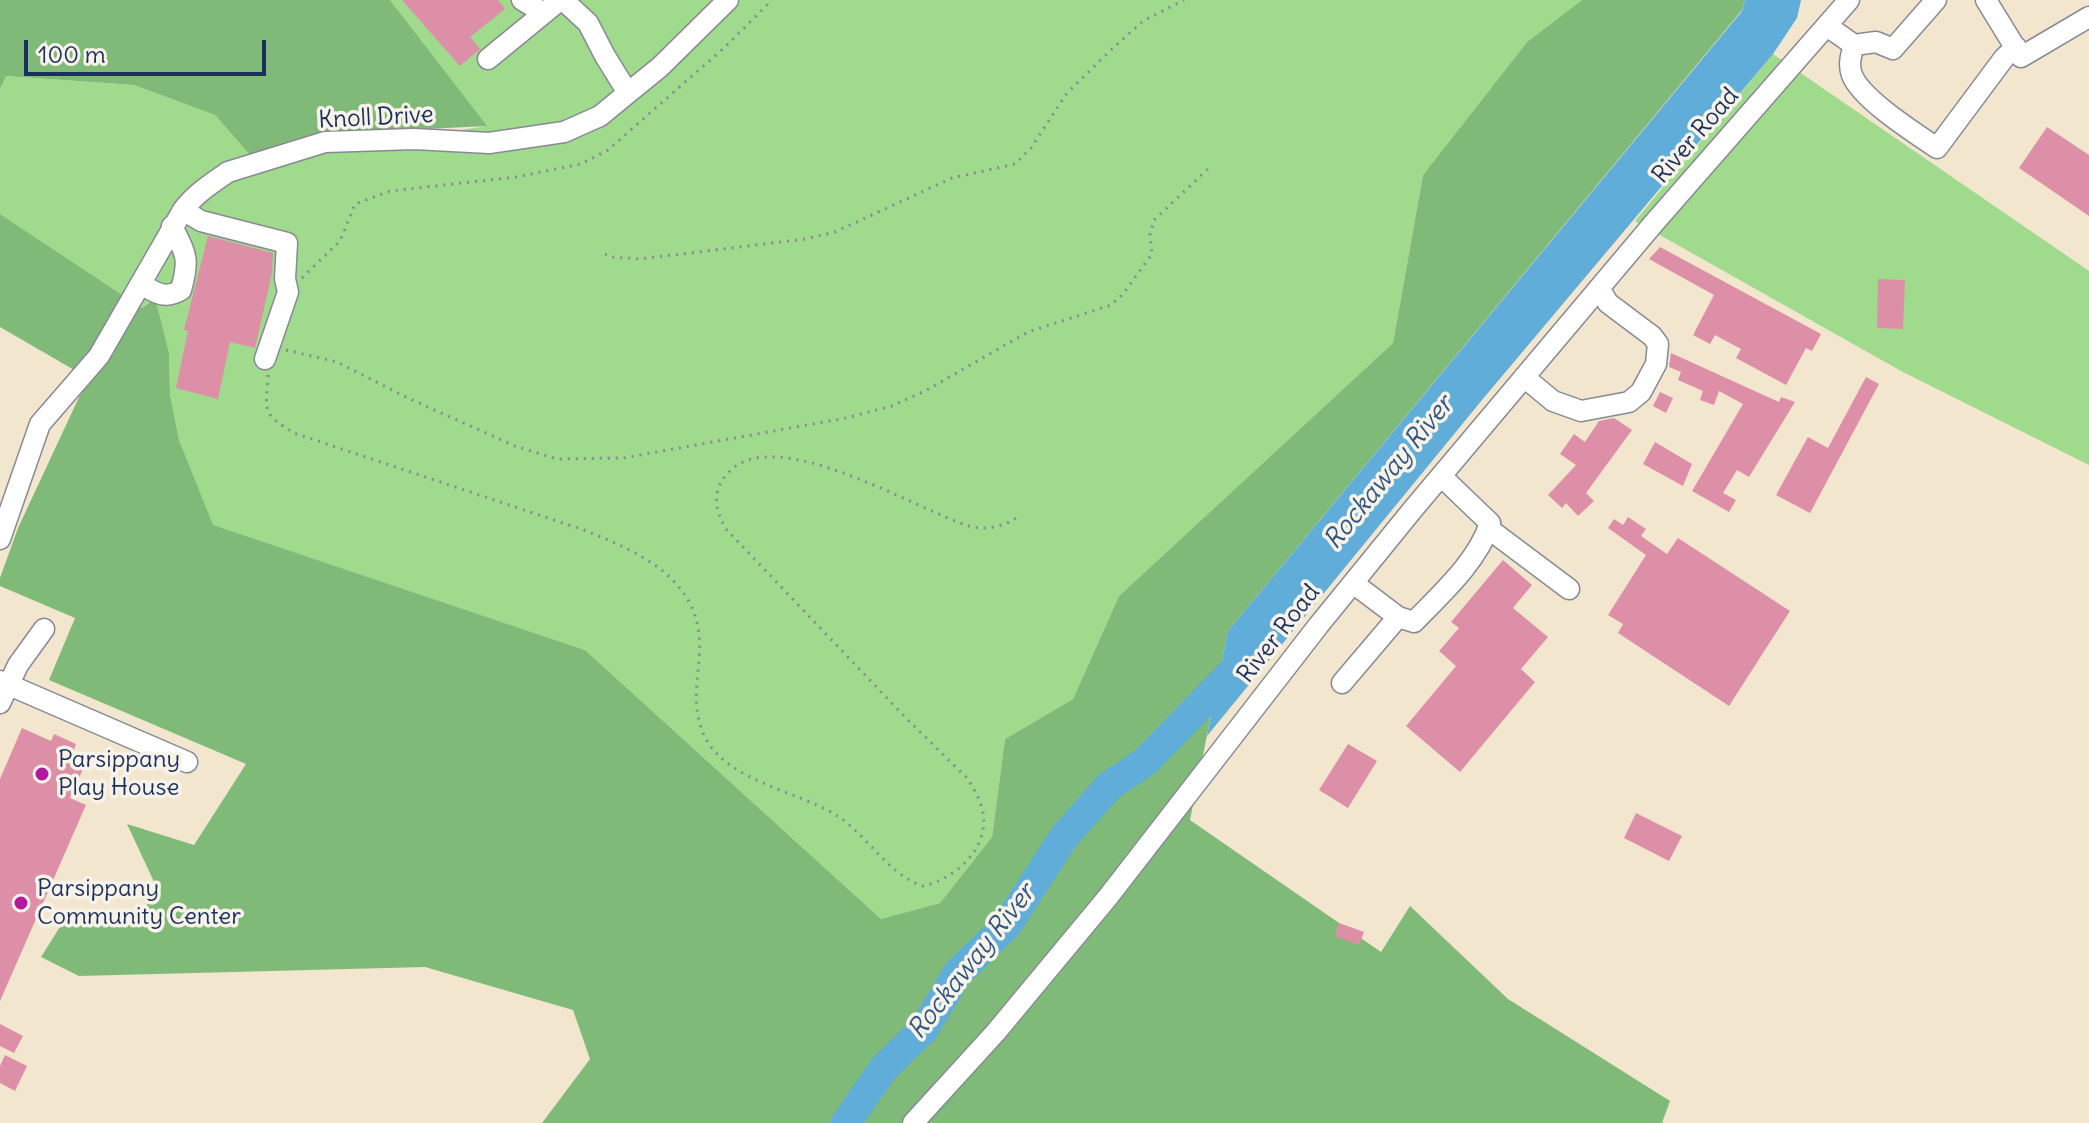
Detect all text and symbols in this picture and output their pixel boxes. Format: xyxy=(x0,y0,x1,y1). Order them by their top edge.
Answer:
scale bar xyxy=(28,24,270,74)
text: 100 m xyxy=(38,39,106,69)
street label: River Road xyxy=(1647,82,1745,190)
street label: Knoll Drive xyxy=(318,101,434,135)
water label: Rockaway River xyxy=(1318,390,1460,556)
street label: River Road xyxy=(1232,579,1326,689)
place label: Parsippany Play House xyxy=(58,746,180,802)
marker: Parsippany Play House xyxy=(33,765,51,783)
place label: Parsippany Community Center xyxy=(37,875,241,931)
water label: Rockaway River xyxy=(902,878,1042,1046)
marker: Parsippany Community Center xyxy=(12,894,30,912)

